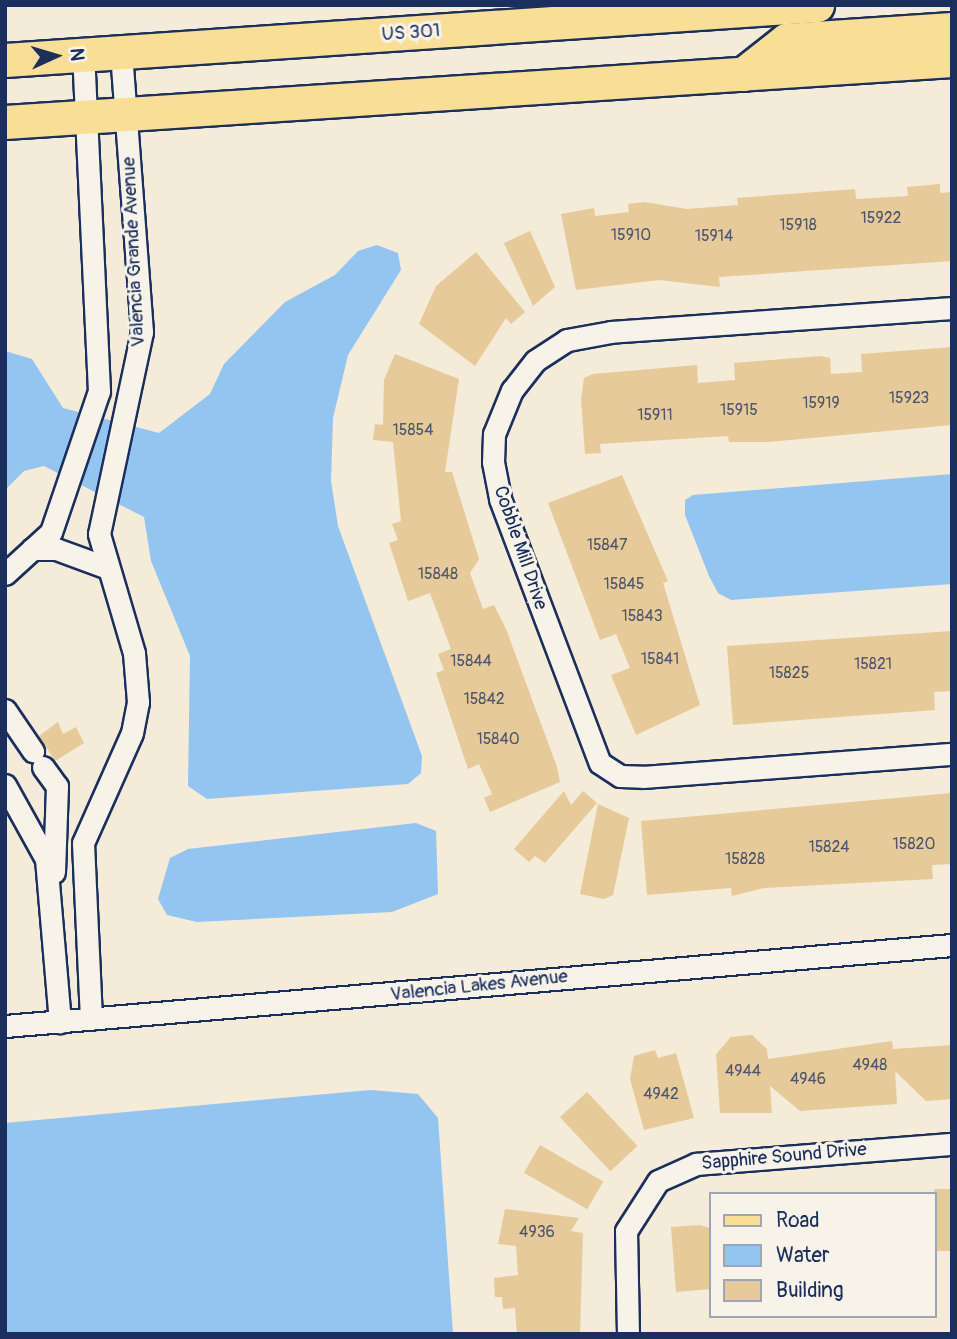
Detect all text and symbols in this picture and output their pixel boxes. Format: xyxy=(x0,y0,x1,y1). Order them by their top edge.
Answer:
street label: US 301 xyxy=(381,20,441,46)
north arrow xyxy=(21,21,91,91)
text: N xyxy=(65,47,89,62)
street label: Valencia Grande Avenue xyxy=(118,156,150,348)
house number: 15922 xyxy=(860,208,902,228)
house number: 15918 xyxy=(779,215,817,235)
house number: 15910 xyxy=(611,225,651,245)
house number: 15914 xyxy=(695,226,733,246)
house number: 15923 xyxy=(889,388,929,408)
house number: 15919 xyxy=(802,393,840,413)
house number: 15915 xyxy=(720,400,758,420)
house number: 15911 xyxy=(637,405,673,425)
house number: 15854 xyxy=(393,420,433,440)
street label: Cobble Mill Drive xyxy=(488,483,552,613)
house number: 15847 xyxy=(587,535,627,555)
house number: 15848 xyxy=(418,564,458,584)
house number: 15845 xyxy=(604,574,644,594)
house number: 15843 xyxy=(621,606,663,626)
house number: 15841 xyxy=(641,649,679,669)
house number: 15844 xyxy=(450,651,492,671)
house number: 15821 xyxy=(854,654,892,674)
house number: 15825 xyxy=(769,663,809,683)
house number: 15842 xyxy=(463,689,505,709)
house number: 15840 xyxy=(476,729,520,749)
house number: 15820 xyxy=(893,834,935,854)
house number: 15824 xyxy=(808,837,850,857)
house number: 15828 xyxy=(725,849,765,869)
street label: Valencia Lakes Avenue xyxy=(389,965,569,1007)
house number: 4948 xyxy=(853,1055,887,1075)
house number: 4944 xyxy=(725,1061,761,1081)
house number: 4946 xyxy=(790,1069,826,1089)
house number: 4942 xyxy=(643,1084,679,1104)
street label: Sapphire Sound Drive xyxy=(700,1138,868,1176)
legend xyxy=(708,1192,936,1318)
text: Road xyxy=(776,1207,820,1234)
house number: 4936 xyxy=(519,1222,555,1242)
text: Water xyxy=(776,1242,829,1269)
text: Building xyxy=(776,1277,843,1304)

